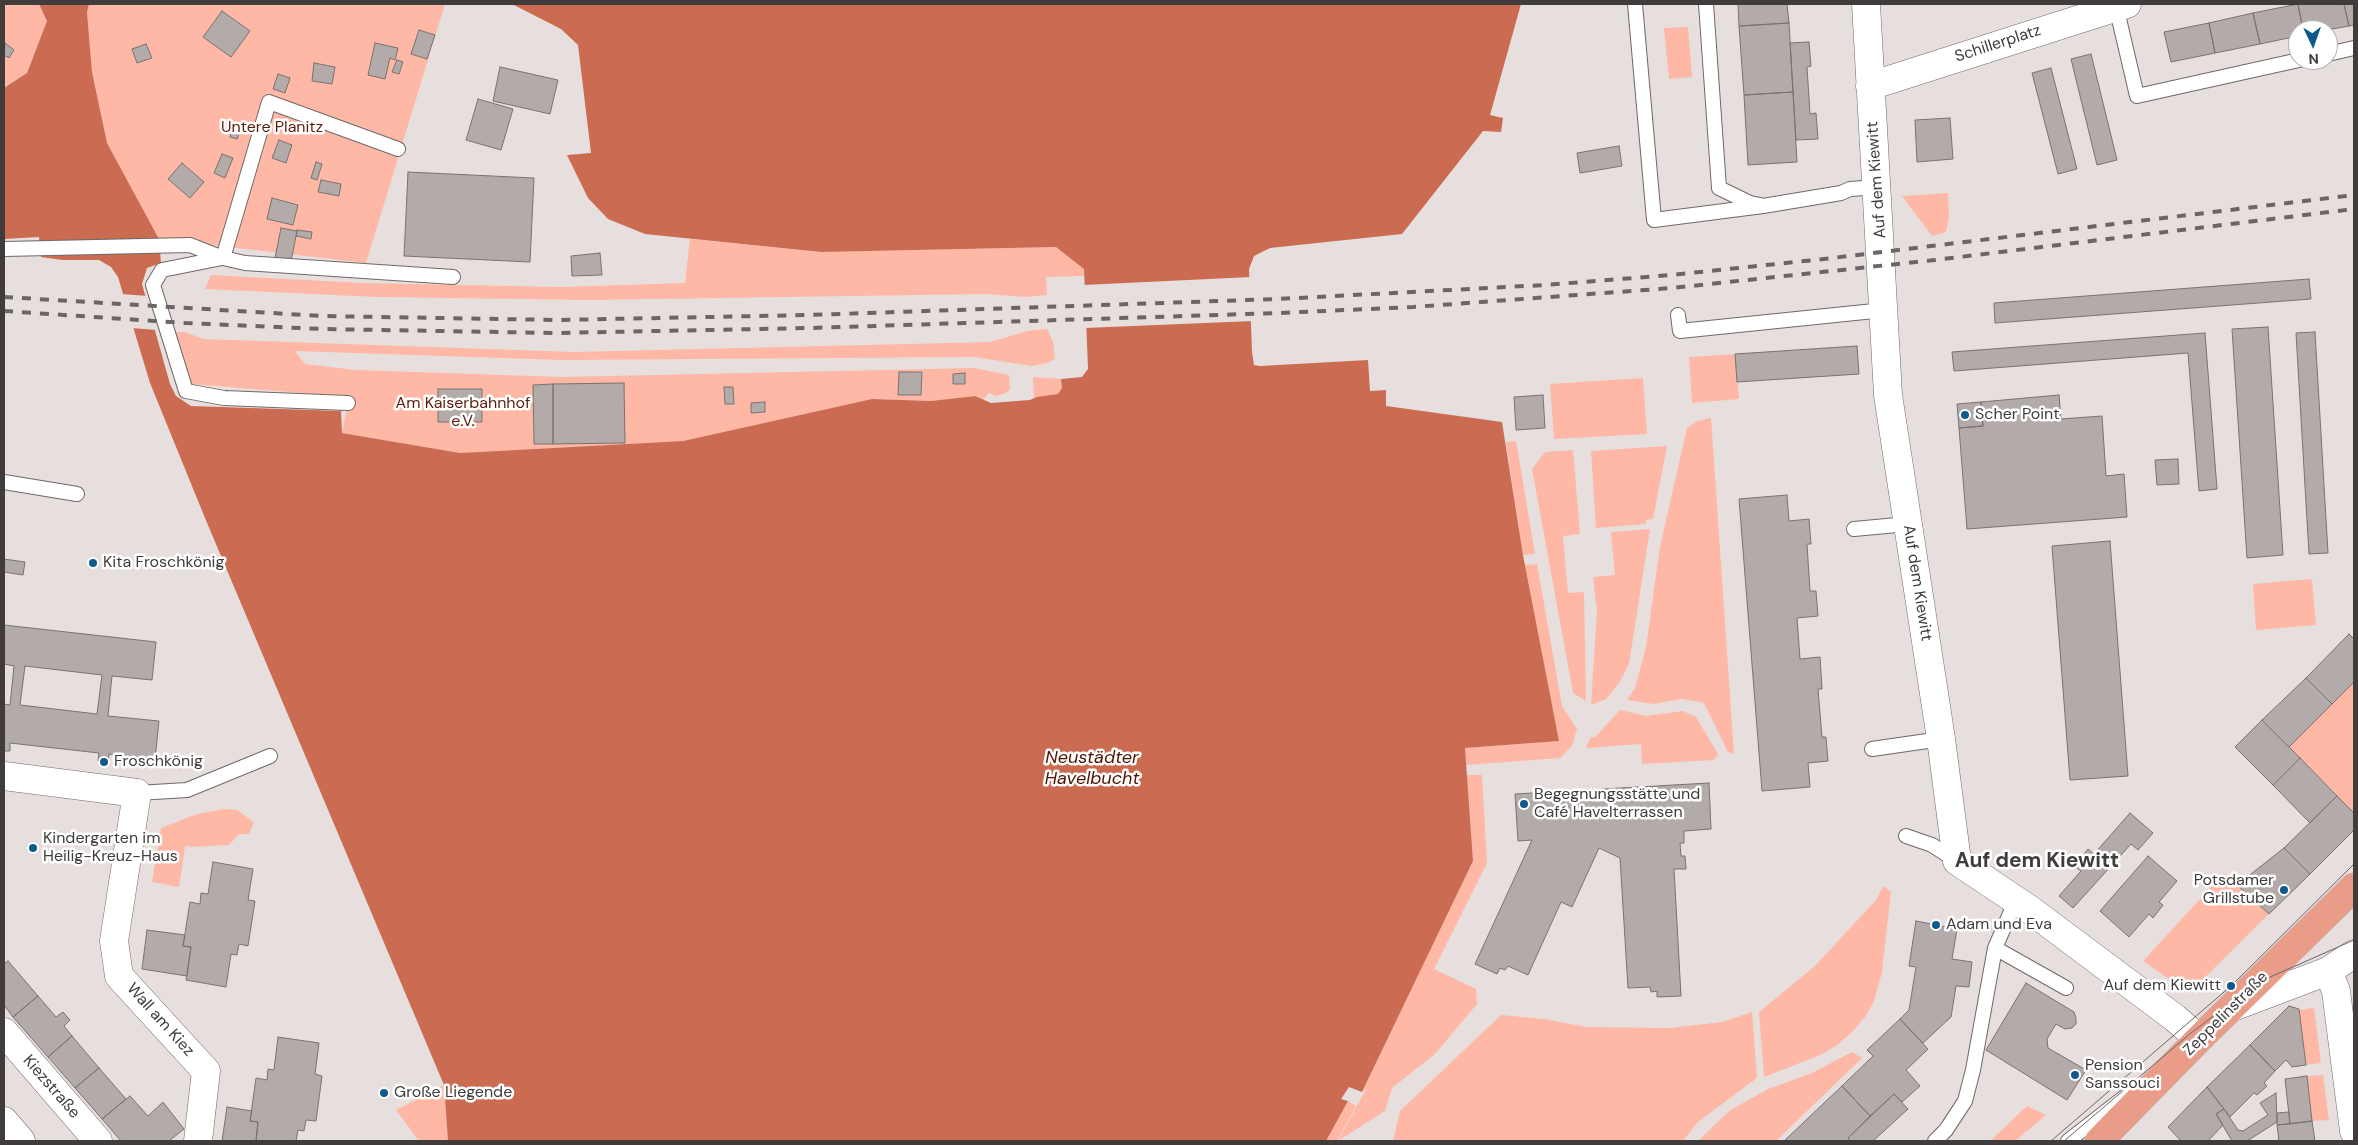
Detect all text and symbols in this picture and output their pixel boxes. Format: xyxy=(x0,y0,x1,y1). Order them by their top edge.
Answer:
north arrow xyxy=(2288,20,2338,70)
street label: Schillerplatz xyxy=(1953,21,2043,67)
text: N xyxy=(2308,50,2319,68)
park label: Untere Planitz xyxy=(221,118,323,138)
street label: Auf dem Kiewitt xyxy=(1863,121,1891,239)
park label: Am Kaiserbahnhof e.V. xyxy=(396,394,530,432)
place label: Scher Point xyxy=(1975,405,2059,425)
marker: Scher Point xyxy=(1959,409,1971,421)
street label: Auf dem Kiewitt xyxy=(1898,523,1936,643)
place label: Kita Froschkönig xyxy=(103,553,224,573)
marker: Kita Froschkönig xyxy=(87,557,99,569)
water label: Neustädter Havelbucht xyxy=(1045,747,1139,790)
place label: Froschkönig xyxy=(114,752,203,772)
marker: Froschkönig xyxy=(98,756,110,768)
place label: Begegnungsstätte und Café Havelterrassen xyxy=(1534,785,1700,823)
marker: Begegnungsstätte und Café Havelterrassen xyxy=(1518,798,1530,810)
place label: Kindergarten im Heilig-Kreuz-Haus xyxy=(43,829,178,867)
marker: Kindergarten im Heilig-Kreuz-Haus xyxy=(27,842,39,854)
district label: Auf dem Kiewitt xyxy=(1955,848,2119,874)
place label: Potsdamer Grillstube xyxy=(2194,871,2274,909)
marker: Potsdamer Grillstube xyxy=(2278,884,2290,896)
place label: Adam und Eva xyxy=(1946,915,2052,935)
marker: Adam und Eva xyxy=(1930,919,1942,931)
street label: Zeppelinstraße xyxy=(2180,968,2272,1060)
place label: Auf dem Kiewitt xyxy=(2104,976,2221,996)
street label: Wall am Kiez xyxy=(122,980,198,1060)
marker: Auf dem Kiewitt xyxy=(2225,980,2237,992)
street label: Kiezstraße xyxy=(18,1051,84,1123)
place label: Pension Sanssouci xyxy=(2085,1056,2160,1094)
marker: Pension Sanssouci xyxy=(2069,1069,2081,1081)
place label: Große Liegende xyxy=(394,1083,512,1103)
marker: Große Liegende xyxy=(378,1087,390,1099)

